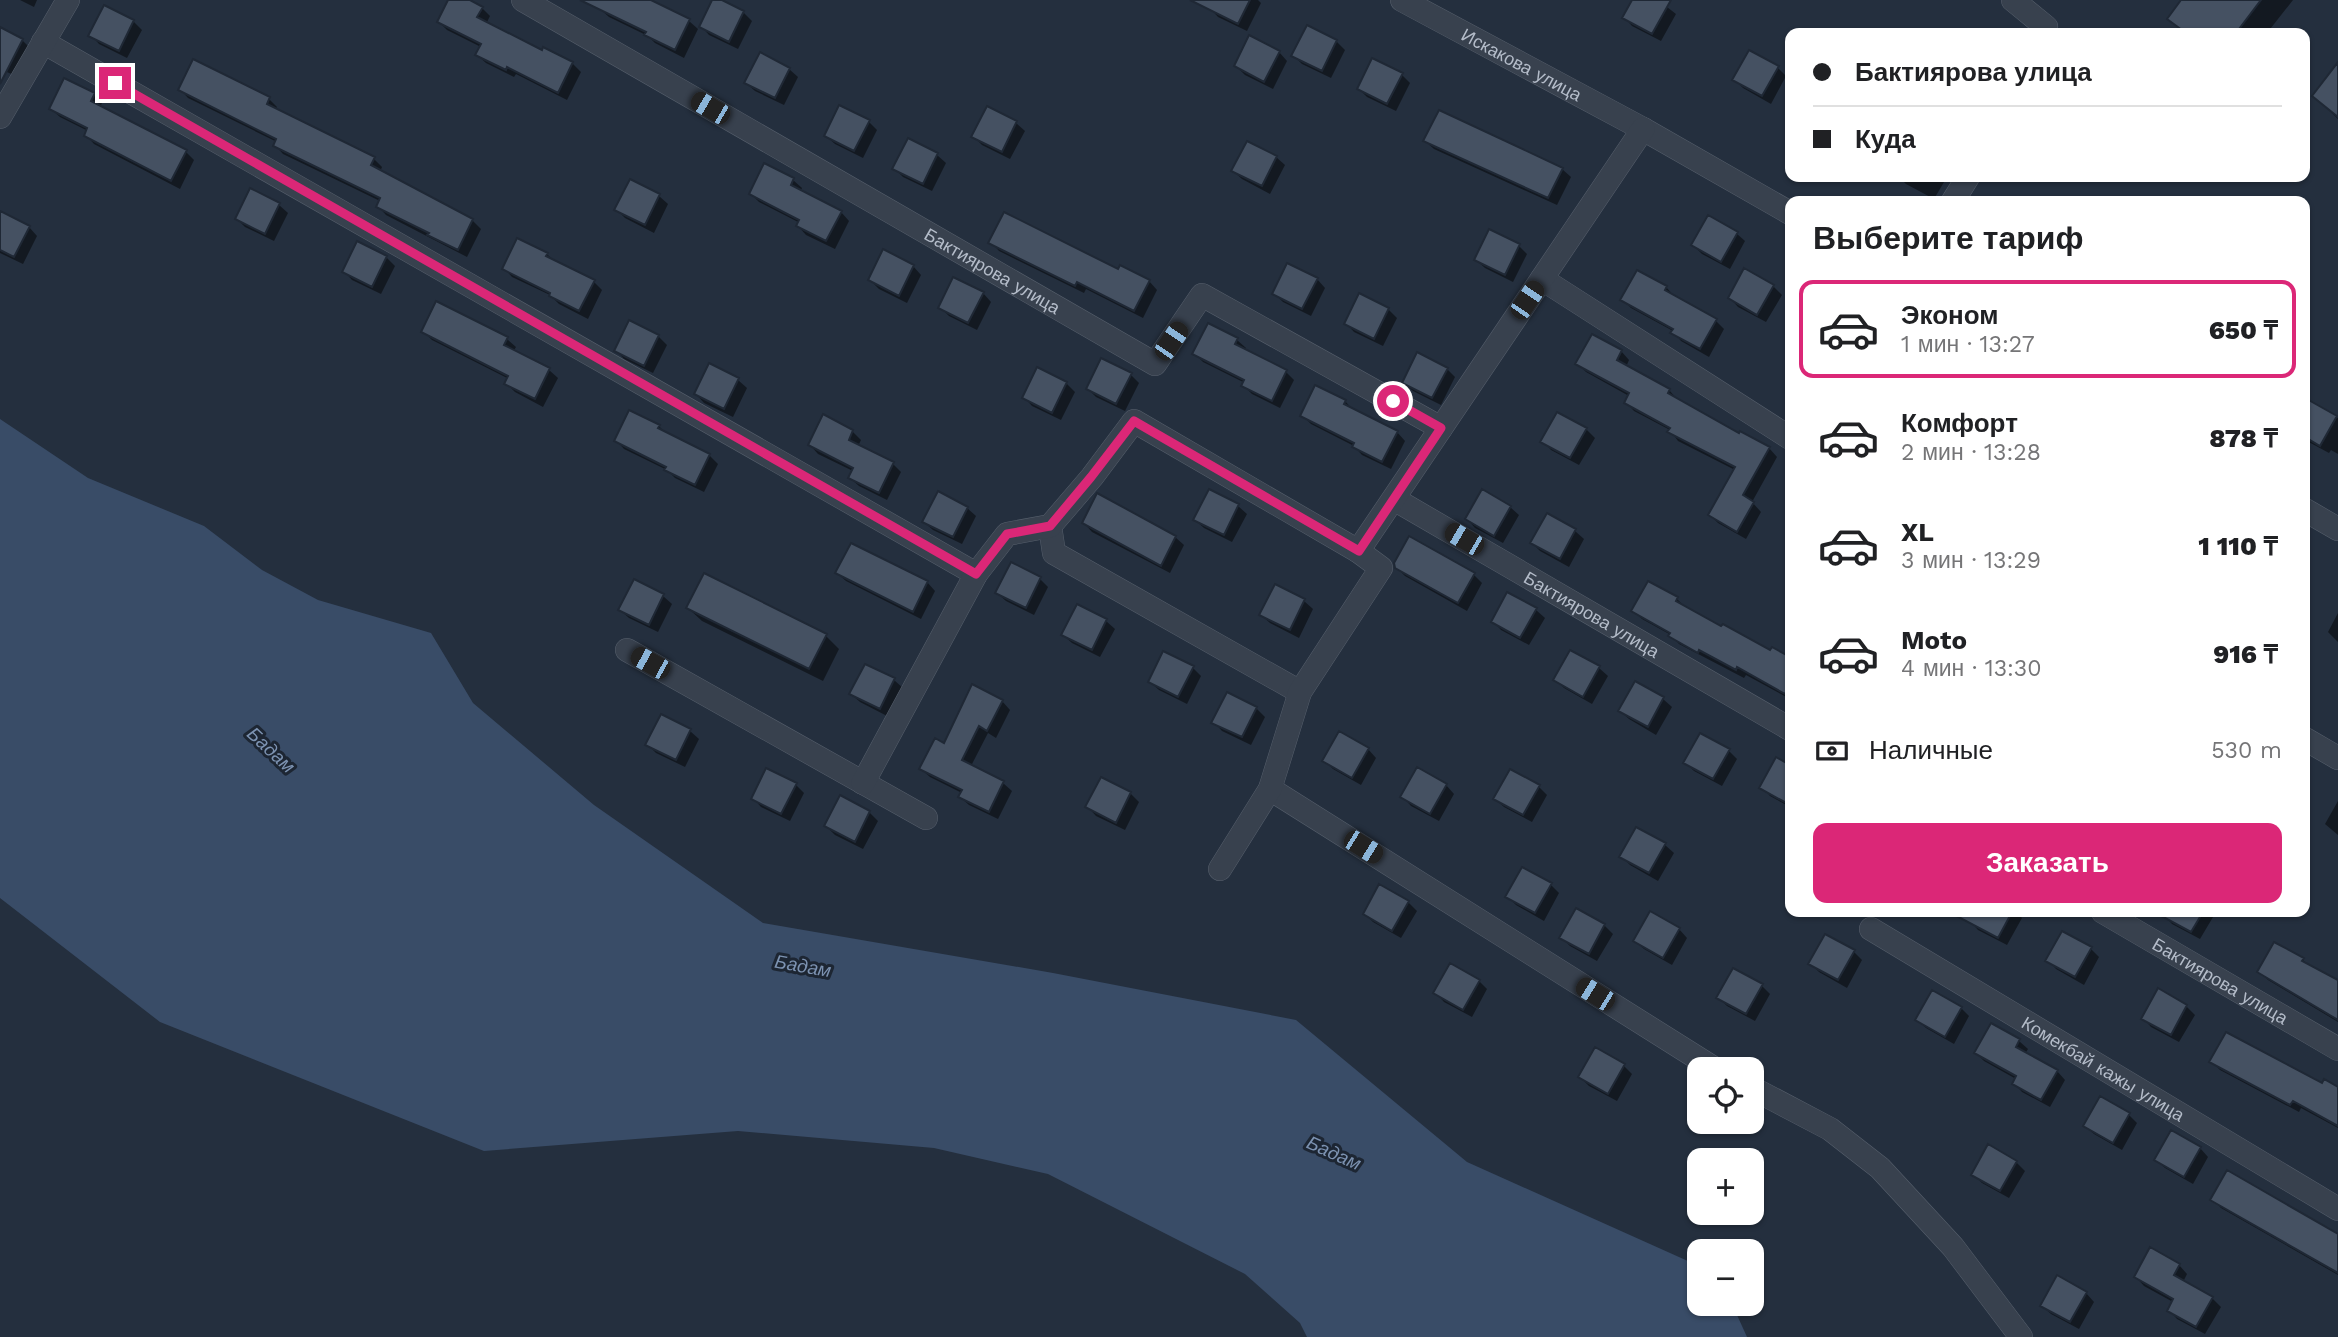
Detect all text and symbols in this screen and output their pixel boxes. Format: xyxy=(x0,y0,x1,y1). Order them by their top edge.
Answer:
street label: Искакова улица xyxy=(1458,23,1587,105)
text: Бактиярова улица xyxy=(1855,57,2092,87)
route end xyxy=(99,67,131,99)
car xyxy=(687,88,734,128)
text: Куда xyxy=(1855,124,1916,154)
text: Выберите тариф xyxy=(1813,219,2084,257)
street label: Бактиярова улица xyxy=(921,223,1065,318)
car xyxy=(1507,277,1548,323)
icon: car xyxy=(1817,298,1880,361)
text: Эконом xyxy=(1901,300,1999,330)
text: 650 ₸ xyxy=(2209,315,2278,345)
car xyxy=(1151,318,1192,364)
text: 1 мин · 13:27 xyxy=(1901,331,2035,358)
route start xyxy=(1377,385,1409,417)
icon: car xyxy=(1817,406,1880,469)
text: Комфорт xyxy=(1901,408,2018,438)
text: 878 ₸ xyxy=(2209,423,2278,453)
text: 2 мин · 13:28 xyxy=(1901,439,2041,466)
icon: car xyxy=(1817,514,1880,577)
text: XL xyxy=(1901,517,1934,547)
car xyxy=(1441,519,1488,559)
text: 1 110 ₸ xyxy=(2198,531,2278,561)
text: 3 мин · 13:29 xyxy=(1901,547,2041,574)
street label: Бактиярова улица xyxy=(1521,567,1664,662)
icon: car xyxy=(1817,622,1880,685)
text: Moto xyxy=(1901,625,1967,655)
text: 916 ₸ xyxy=(2213,639,2278,669)
car xyxy=(627,644,674,682)
text: 4 мин · 13:30 xyxy=(1901,655,2042,682)
water label: Бадам xyxy=(242,722,300,778)
icon: cash xyxy=(1813,732,1851,770)
text: Наличные xyxy=(1869,735,1993,765)
text: 530 m xyxy=(2211,737,2282,764)
button: Заказать xyxy=(1813,823,2282,903)
car xyxy=(1340,827,1387,867)
street label: Бактиярова улица xyxy=(2149,933,2293,1029)
water label: Бадам xyxy=(773,950,833,982)
car xyxy=(1572,974,1619,1014)
street label: Комекбай кажы улица xyxy=(2018,1011,2190,1126)
map controls xyxy=(1687,1057,1764,1316)
button: locate xyxy=(1687,1057,1764,1134)
water label: Бадам xyxy=(1303,1131,1365,1175)
button: + xyxy=(1687,1148,1764,1225)
button: − xyxy=(1687,1239,1764,1316)

